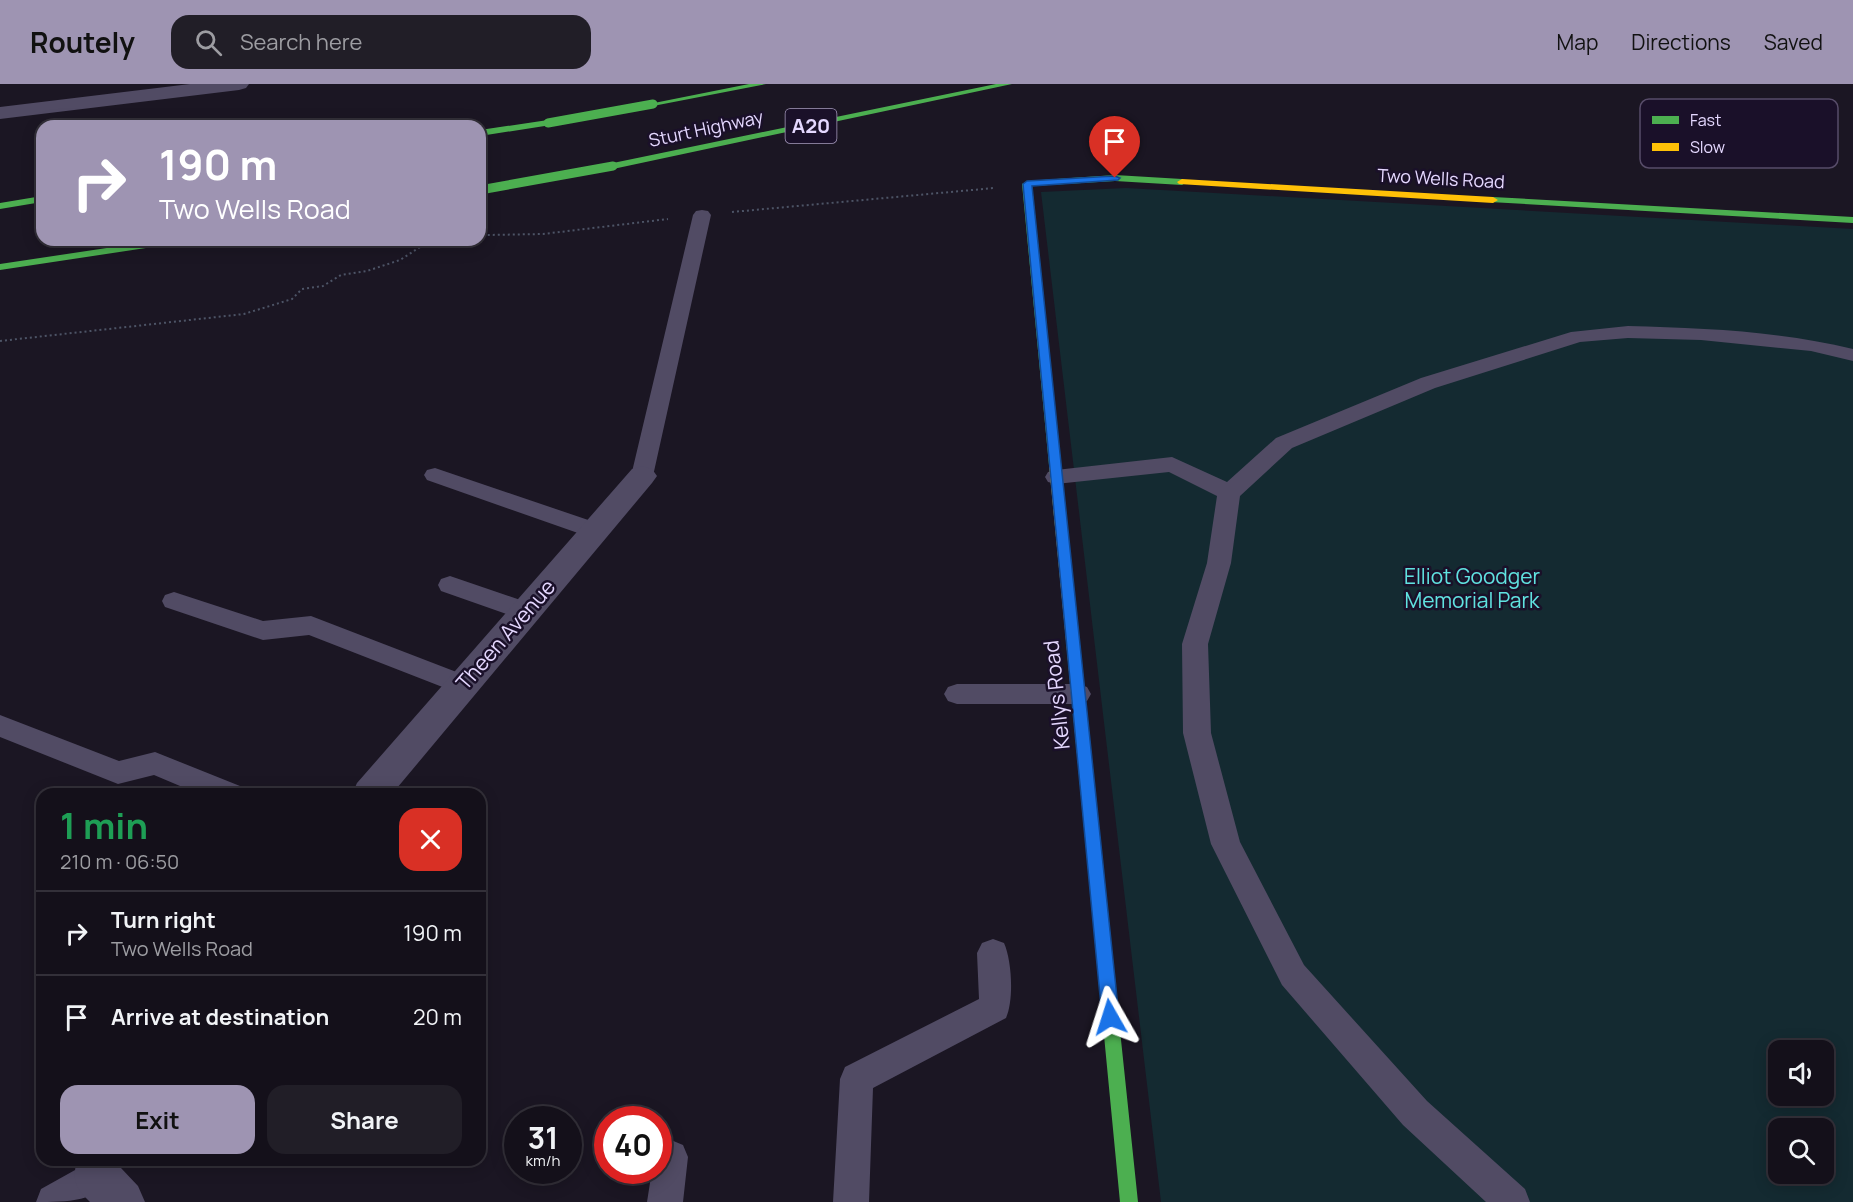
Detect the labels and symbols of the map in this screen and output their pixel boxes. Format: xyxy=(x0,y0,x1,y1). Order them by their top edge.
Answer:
legend xyxy=(1640,99,1838,168)
street label: Sturt Highway xyxy=(646,104,766,152)
road number: A20 xyxy=(786,109,836,143)
text: Fast xyxy=(1690,109,1721,131)
pin xyxy=(1089,116,1140,178)
text: Slow xyxy=(1690,136,1725,158)
street label: Two Wells Road xyxy=(1377,163,1505,193)
park label: Elliot Goodger Memorial Park xyxy=(1404,562,1540,614)
street label: Theen Avenue xyxy=(449,573,561,696)
street label: Kellys Road xyxy=(1036,639,1076,751)
position arrow xyxy=(1078,985,1142,1049)
speed limit sign: 40 xyxy=(594,1106,672,1184)

